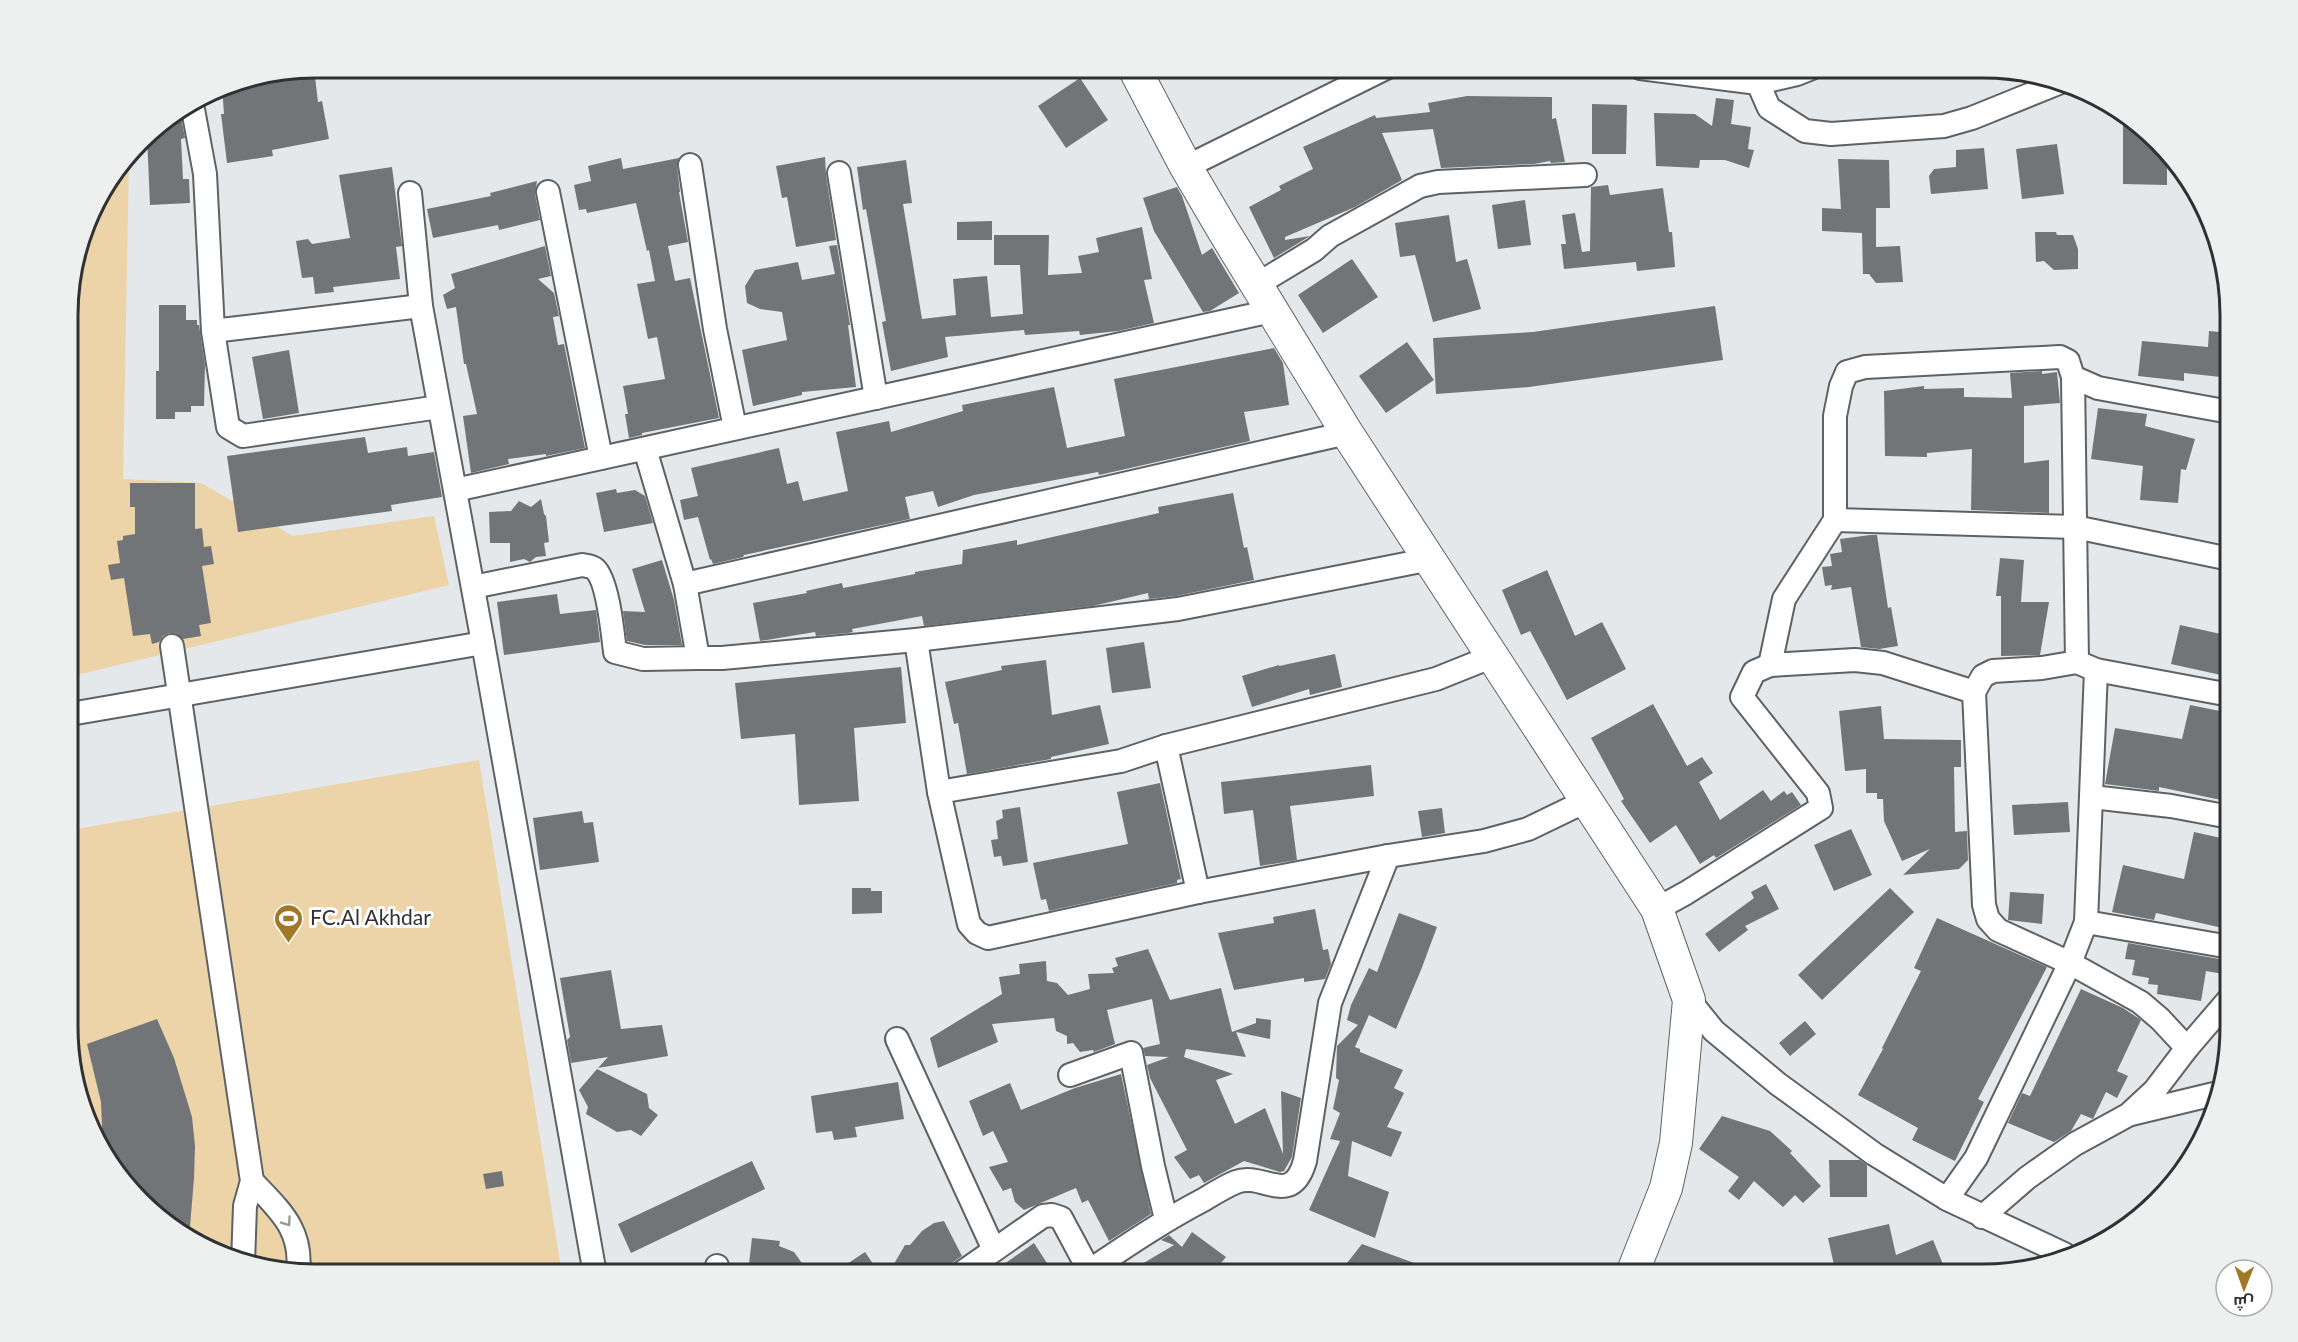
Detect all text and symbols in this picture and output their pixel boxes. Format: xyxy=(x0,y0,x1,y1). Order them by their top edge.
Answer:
sports icon: FC.Al Akhdar xyxy=(273,902,305,944)
place label: FC.Al Akhdar xyxy=(310,904,431,929)
one-way arrow xyxy=(280,1215,291,1226)
north arrow xyxy=(2214,1258,2274,1318)
text: ش xyxy=(2233,1293,2254,1313)

